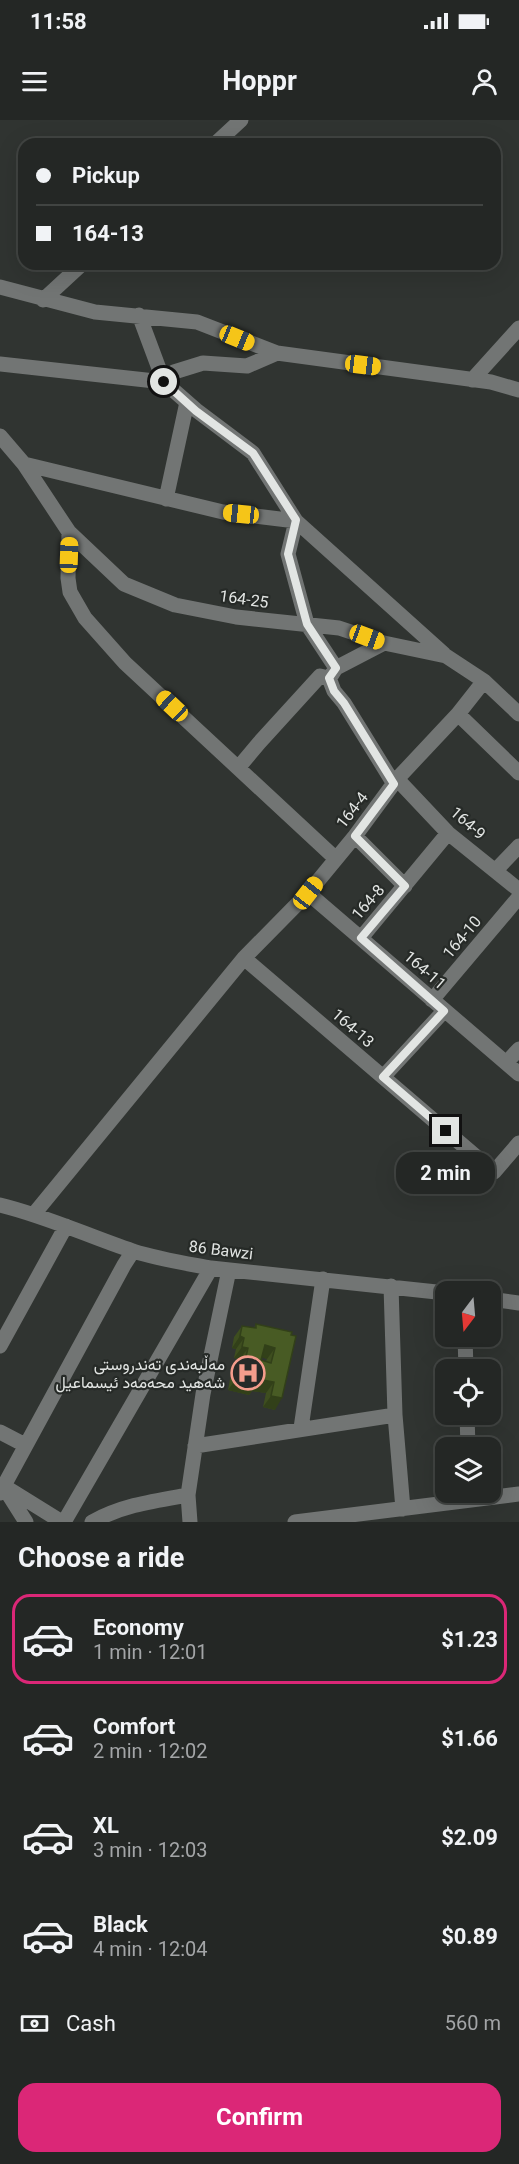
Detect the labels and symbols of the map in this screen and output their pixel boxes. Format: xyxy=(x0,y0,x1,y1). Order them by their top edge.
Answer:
car xyxy=(217,323,257,353)
car xyxy=(344,354,382,376)
route start xyxy=(150,368,177,395)
car xyxy=(222,503,260,525)
car xyxy=(59,537,79,573)
street label: 164-25 xyxy=(218,586,270,612)
car xyxy=(347,622,387,652)
car xyxy=(153,687,191,725)
street label: 164-4 xyxy=(332,788,372,832)
street label: 164-9 xyxy=(447,803,489,843)
car xyxy=(290,873,326,913)
street label: 164-8 xyxy=(348,881,388,923)
street label: 164-10 xyxy=(439,912,485,962)
street label: 164-11 xyxy=(400,947,450,993)
street label: 164-13 xyxy=(328,1005,378,1051)
route end xyxy=(432,1117,459,1144)
callout: 2 min xyxy=(396,1152,496,1194)
street label: 86 Bawzi xyxy=(188,1237,254,1263)
north arrow xyxy=(435,1281,501,1347)
place label: مەڵبەندی تەندروستی شەهید محەمەد ئیسماعیل xyxy=(56,1355,225,1393)
hospital icon: مەڵبەندی تەندروستی شەهید محەمەد ئیسماعیل xyxy=(230,1355,266,1391)

